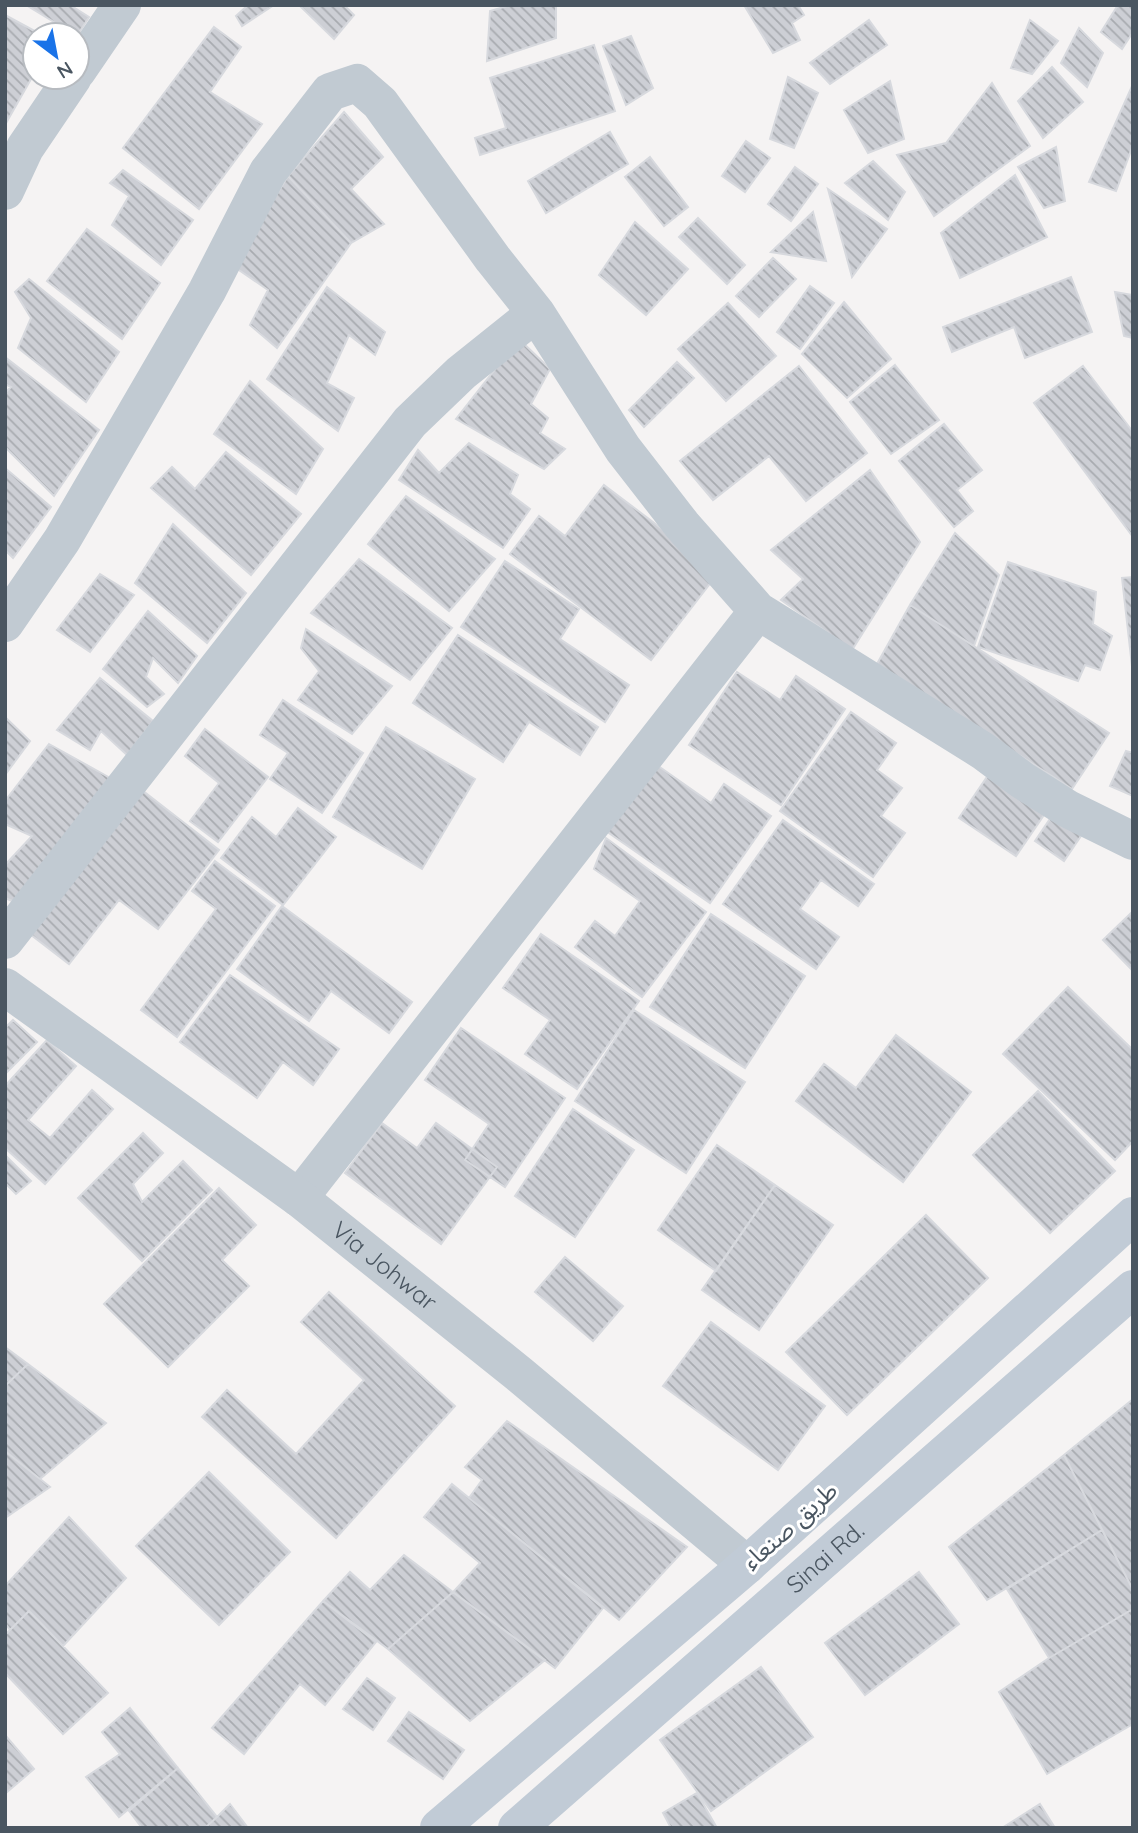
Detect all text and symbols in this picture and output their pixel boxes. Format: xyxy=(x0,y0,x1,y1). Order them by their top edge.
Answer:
north arrow xyxy=(21,21,91,91)
text: N xyxy=(53,57,77,84)
street label: Via Johwar xyxy=(326,1214,443,1316)
street label: طريق صنعاء xyxy=(736,1475,844,1576)
street label: Sinai Rd. xyxy=(780,1515,870,1599)

